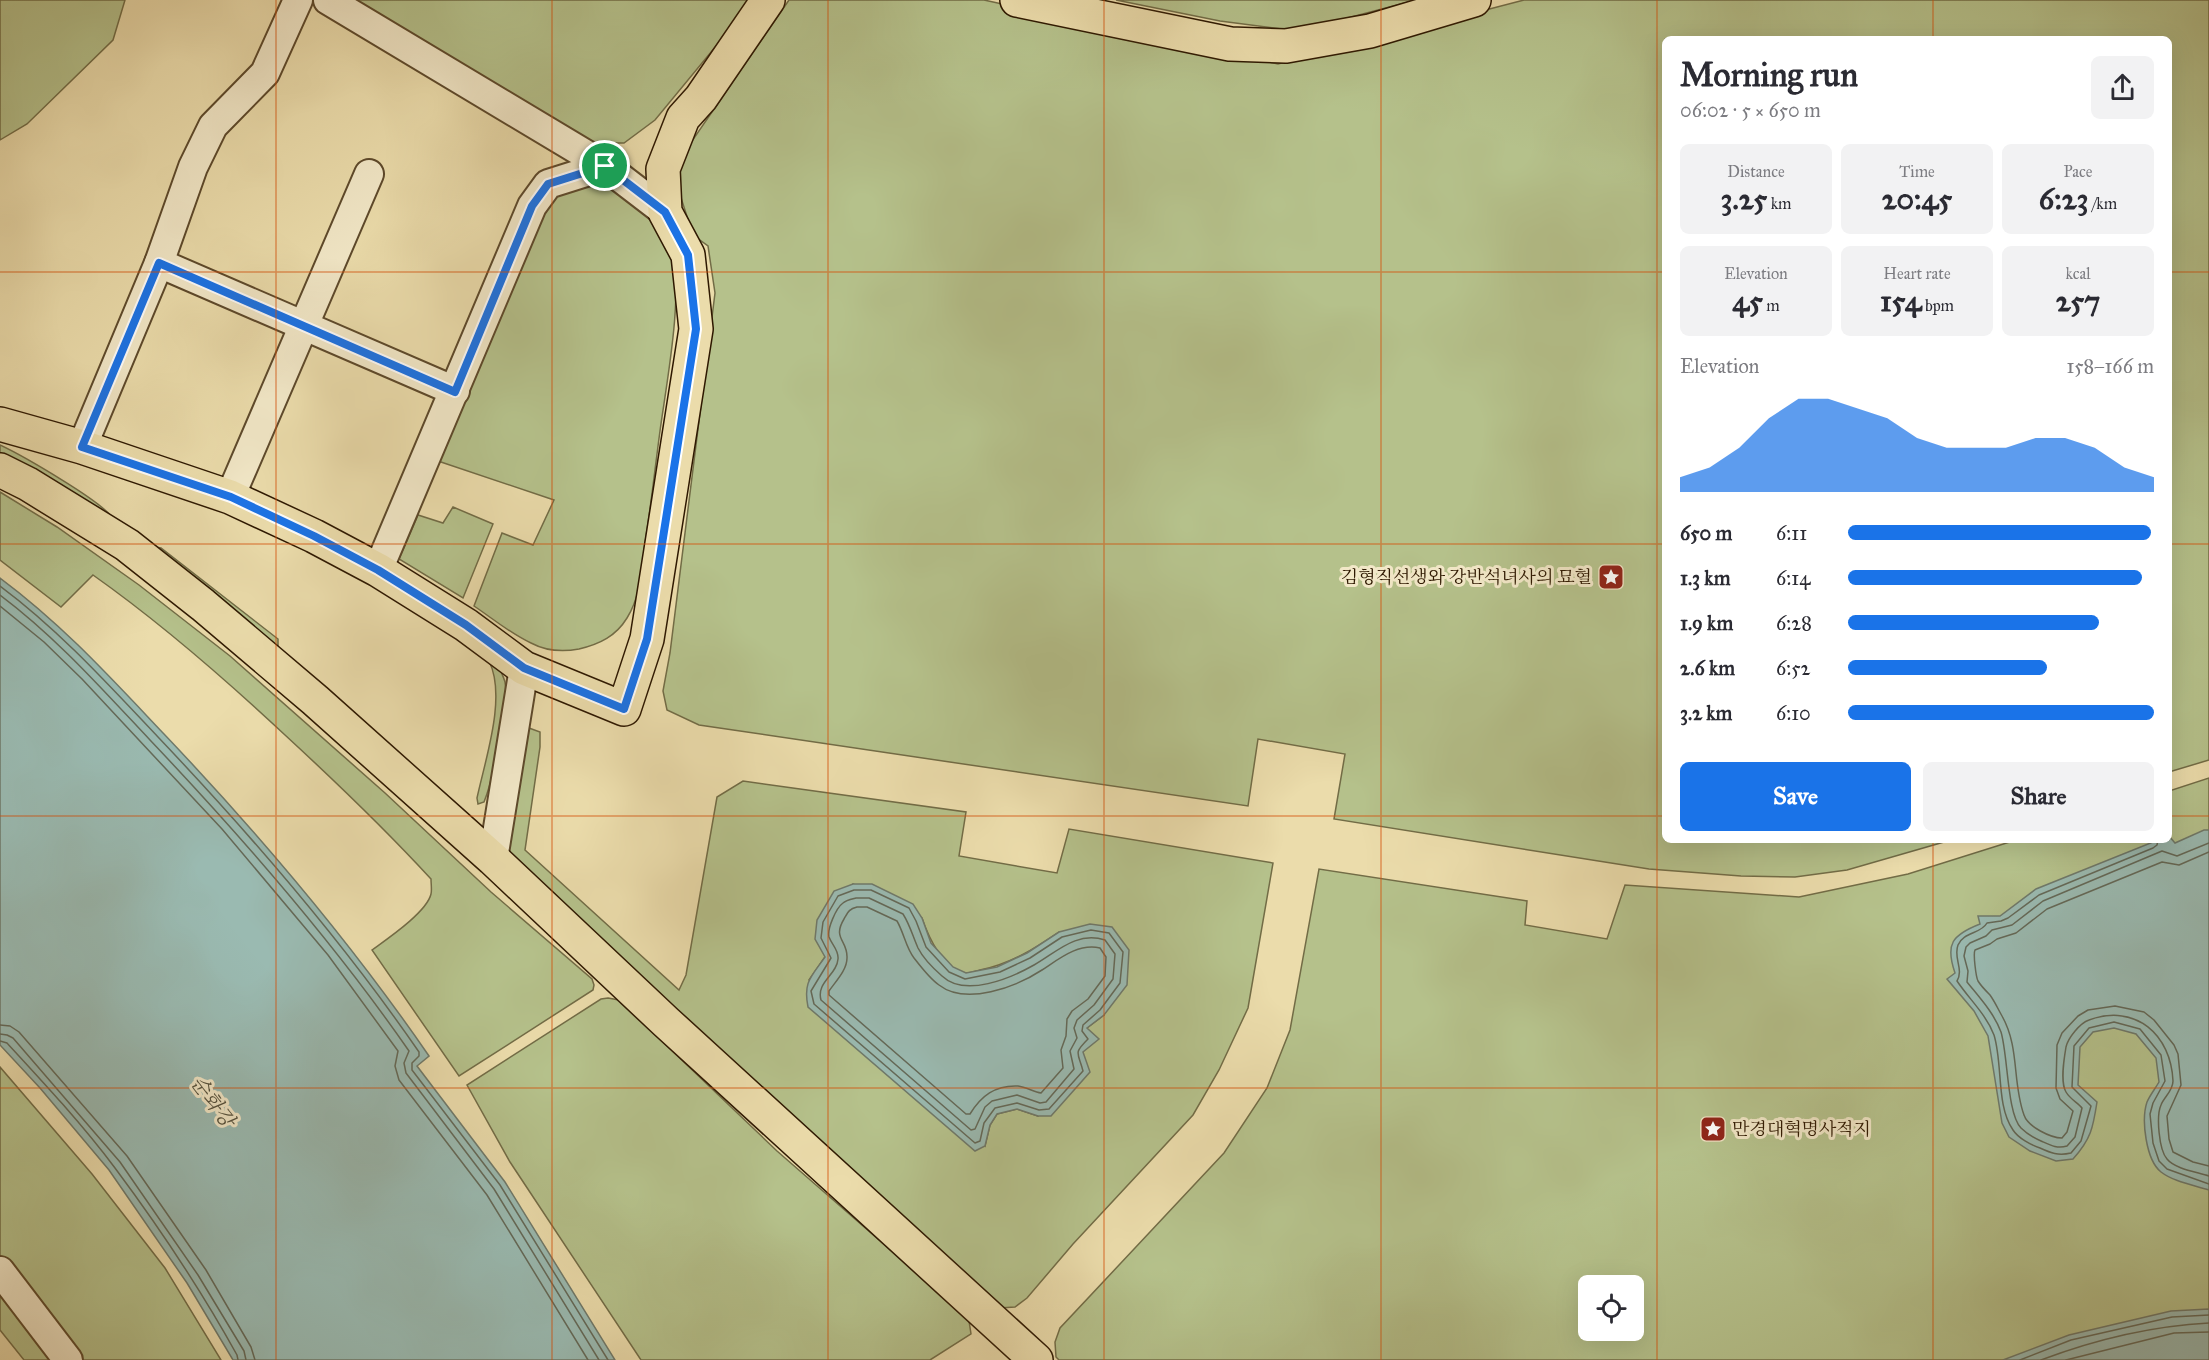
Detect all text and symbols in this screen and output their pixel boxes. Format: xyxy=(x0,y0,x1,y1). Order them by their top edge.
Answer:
text: Morning run xyxy=(1680,55,1858,95)
button: share xyxy=(2091,56,2154,119)
text: 06:02 · 5 × 650 m xyxy=(1680,98,1821,122)
pin xyxy=(579,140,630,191)
icon: arrive xyxy=(588,149,621,182)
text: Distance xyxy=(1727,162,1785,181)
text: Time xyxy=(1899,162,1935,181)
text: Pace xyxy=(2063,162,2093,181)
text: 3.25 xyxy=(1720,181,1767,217)
text: 20:45 xyxy=(1882,181,1952,217)
text: 6:23 xyxy=(2039,181,2089,217)
text: km xyxy=(1767,194,1792,213)
text: /km xyxy=(2089,194,2117,213)
text: Elevation xyxy=(1724,264,1788,283)
text: Heart rate xyxy=(1883,264,1951,283)
text: kcal xyxy=(2065,264,2091,283)
text: 45 xyxy=(1732,283,1763,319)
text: 154 xyxy=(1880,283,1921,319)
text: 257 xyxy=(2056,283,2100,319)
text: m xyxy=(1763,296,1780,315)
text: bpm xyxy=(1921,296,1954,315)
text: Elevation xyxy=(1680,354,1759,378)
text: 158–166 m xyxy=(2066,354,2154,378)
text: 650 m xyxy=(1680,521,1732,545)
text: 6:11 xyxy=(1776,521,1807,545)
place icon: 김형직선생와 강반석녀사의 묘혈 xyxy=(1596,562,1626,592)
place label: 김형직선생와 강반석녀사의 묘혈 xyxy=(1341,566,1592,588)
text: 1.3 km xyxy=(1680,566,1730,590)
text: 6:14 xyxy=(1776,566,1810,590)
text: 1.9 km xyxy=(1680,611,1733,635)
text: 6:28 xyxy=(1776,611,1812,635)
text: 2.6 km xyxy=(1680,656,1735,680)
text: 6:52 xyxy=(1776,656,1810,680)
text: 3.2 km xyxy=(1680,701,1732,725)
text: 6:10 xyxy=(1776,701,1811,725)
button: Save xyxy=(1680,762,1911,831)
button: Share xyxy=(1923,762,2154,831)
water label: 순화강 xyxy=(186,1071,242,1134)
place icon: 만경대혁명사적지 xyxy=(1698,1114,1728,1144)
place label: 만경대혁명사적지 xyxy=(1732,1118,1871,1140)
map controls xyxy=(1578,1275,1644,1341)
button: locate xyxy=(1578,1275,1644,1341)

